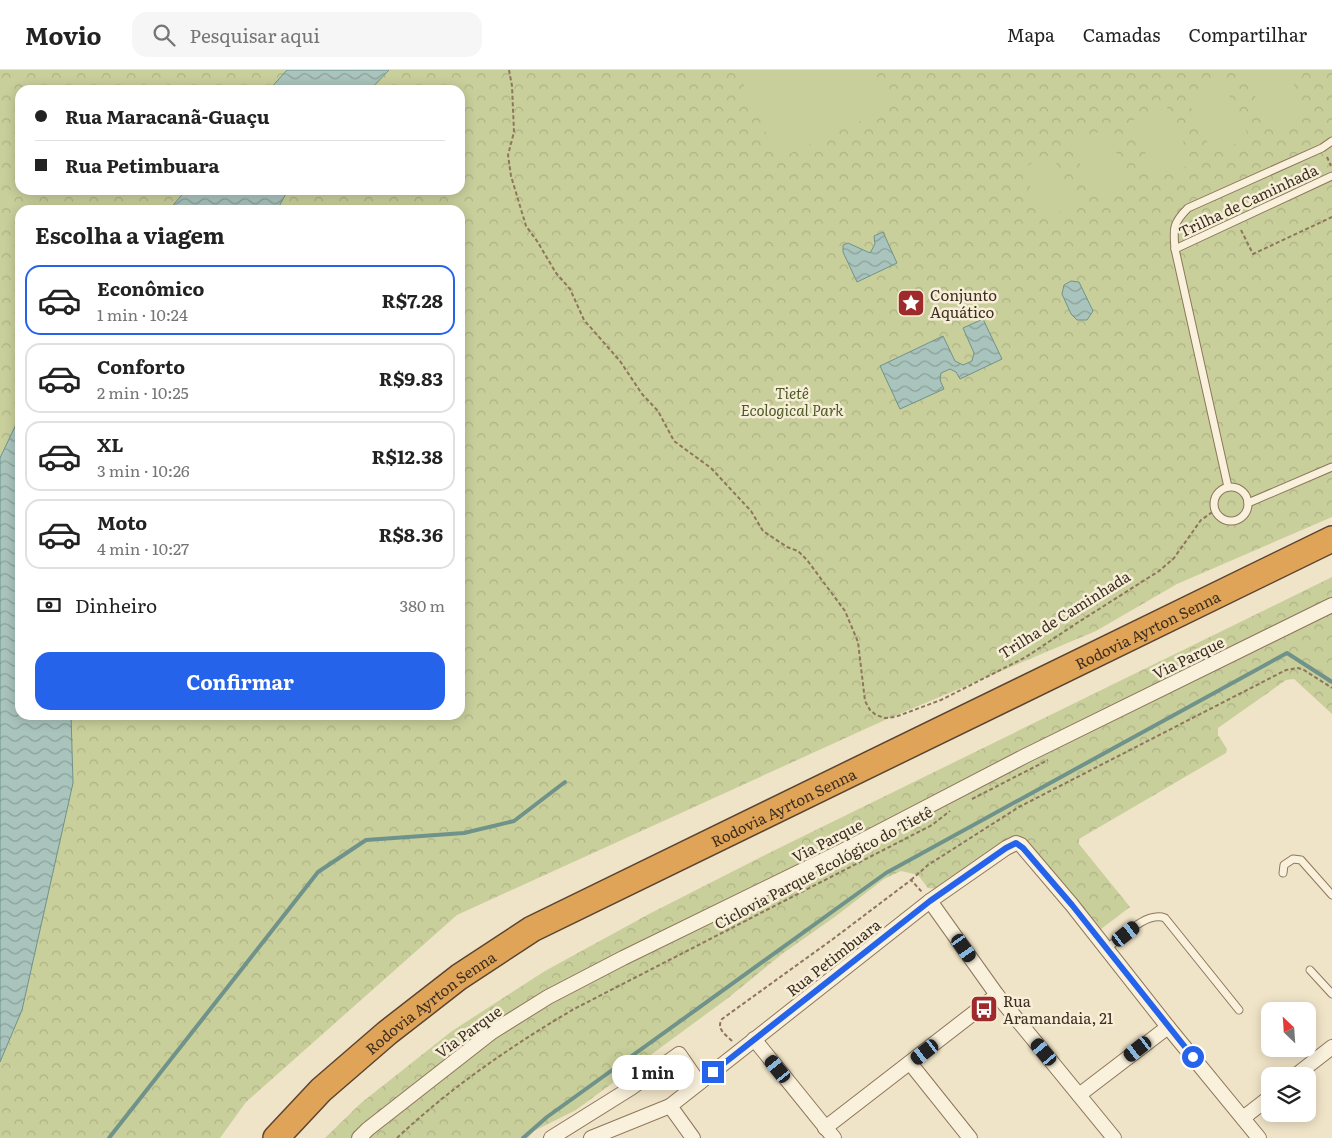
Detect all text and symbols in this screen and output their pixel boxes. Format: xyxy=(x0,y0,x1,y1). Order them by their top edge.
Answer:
search box xyxy=(132,12,482,57)
text: Movio xyxy=(25,17,102,52)
icon: search xyxy=(150,21,178,49)
text: Pesquisar aqui xyxy=(190,21,320,49)
text: Mapa xyxy=(1007,21,1055,48)
text: Camadas xyxy=(1083,21,1160,48)
text: Compartilhar xyxy=(1188,21,1307,48)
text: Rua Maracanã-Guaçu xyxy=(65,102,270,130)
text: Rua Petimbuara xyxy=(65,151,220,179)
street label: Trilha de Caminhada xyxy=(1174,157,1322,242)
text: Escolha a viagem xyxy=(35,218,225,251)
text: Econômico xyxy=(97,274,204,302)
icon: car xyxy=(37,278,82,323)
place label: Conjunto Aquático xyxy=(930,283,997,323)
text: R$7.28 xyxy=(382,286,443,314)
place icon: Conjunto Aquático xyxy=(896,288,926,318)
text: 1 min · 10:24 xyxy=(97,302,188,326)
text: Conforto xyxy=(97,352,185,380)
icon: car xyxy=(37,356,82,401)
text: R$9.83 xyxy=(379,364,443,392)
text: 2 min · 10:25 xyxy=(97,380,189,404)
park label: Tietê Ecological Park xyxy=(741,381,844,421)
text: XL xyxy=(97,430,124,458)
icon: car xyxy=(37,434,82,479)
text: R$12.38 xyxy=(371,442,443,470)
text: 3 min · 10:26 xyxy=(97,458,190,482)
text: Moto xyxy=(97,508,147,536)
icon: car xyxy=(37,512,82,557)
text: R$8.36 xyxy=(378,520,443,548)
text: 4 min · 10:27 xyxy=(97,536,189,560)
street label: Trilha de Caminhada xyxy=(994,564,1135,664)
street label: Rodovia Ayrton Senna xyxy=(1071,583,1225,674)
icon: cash xyxy=(35,591,63,619)
text: Dinheiro xyxy=(75,591,157,619)
text: 380 m xyxy=(400,593,445,617)
street label: Via Parque xyxy=(1148,630,1228,684)
button: Confirmar xyxy=(35,652,445,710)
street label: Rodovia Ayrton Senna xyxy=(707,761,861,852)
street label: Ciclovia Parque Ecológico do Tietê xyxy=(710,799,936,934)
street label: Via Parque xyxy=(787,812,867,868)
street label: Rua Petimbuara xyxy=(781,912,886,1001)
car xyxy=(1109,919,1142,949)
car xyxy=(949,931,978,965)
street label: Rodovia Ayrton Senna xyxy=(359,944,501,1059)
place label: Rua Aramandaia, 21 xyxy=(1003,989,1113,1029)
bus stop icon: Rua Aramandaia, 21 xyxy=(969,994,999,1024)
street label: Via Parque xyxy=(430,999,506,1063)
north arrow xyxy=(1261,1002,1316,1058)
map controls xyxy=(1261,1002,1316,1122)
car xyxy=(1121,1034,1154,1064)
car xyxy=(1028,1036,1059,1068)
car xyxy=(908,1037,941,1067)
route start xyxy=(1182,1046,1204,1068)
car xyxy=(762,1053,793,1085)
callout: 1 min xyxy=(613,1054,696,1090)
text: 1 min xyxy=(632,1060,674,1084)
route end xyxy=(702,1061,724,1083)
button: layers xyxy=(1261,1067,1316,1122)

